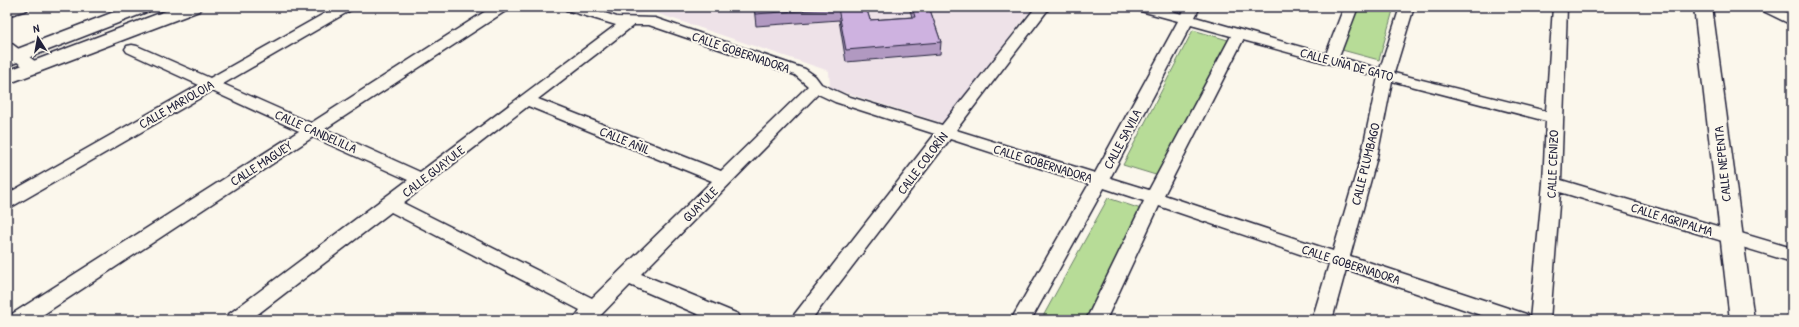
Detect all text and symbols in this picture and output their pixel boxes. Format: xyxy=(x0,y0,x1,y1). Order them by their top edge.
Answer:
north arrow xyxy=(18,18,58,58)
text: N xyxy=(32,21,40,36)
street label: CALLE GOBERNADORA xyxy=(690,27,793,77)
street label: CALLE UÑA DE GATO xyxy=(1298,43,1396,85)
street label: CALLE MARIOLOIA xyxy=(135,75,217,133)
street label: CALLE CANDELILLA xyxy=(272,105,360,157)
street label: CALLE SAVILA xyxy=(1099,105,1146,172)
street label: CALLE PLUMBAGO xyxy=(1346,121,1384,207)
street label: CALLE AÑIL xyxy=(597,122,653,158)
street label: CALLE NEPENTA xyxy=(1709,125,1735,203)
street label: CALLE COLORÍN xyxy=(892,128,952,198)
street label: CALLE CENIZO xyxy=(1542,129,1562,199)
street label: CALLE MAGUEY xyxy=(226,136,296,190)
street label: CALLE GOBERNADORA xyxy=(991,139,1095,187)
street label: CALLE GUAYULE xyxy=(398,141,468,201)
street label: GUAYULE xyxy=(678,182,722,226)
street label: CALLE AGRIPALMA xyxy=(1629,198,1716,240)
street label: CALLE GOBERNADORA xyxy=(1299,240,1403,289)

